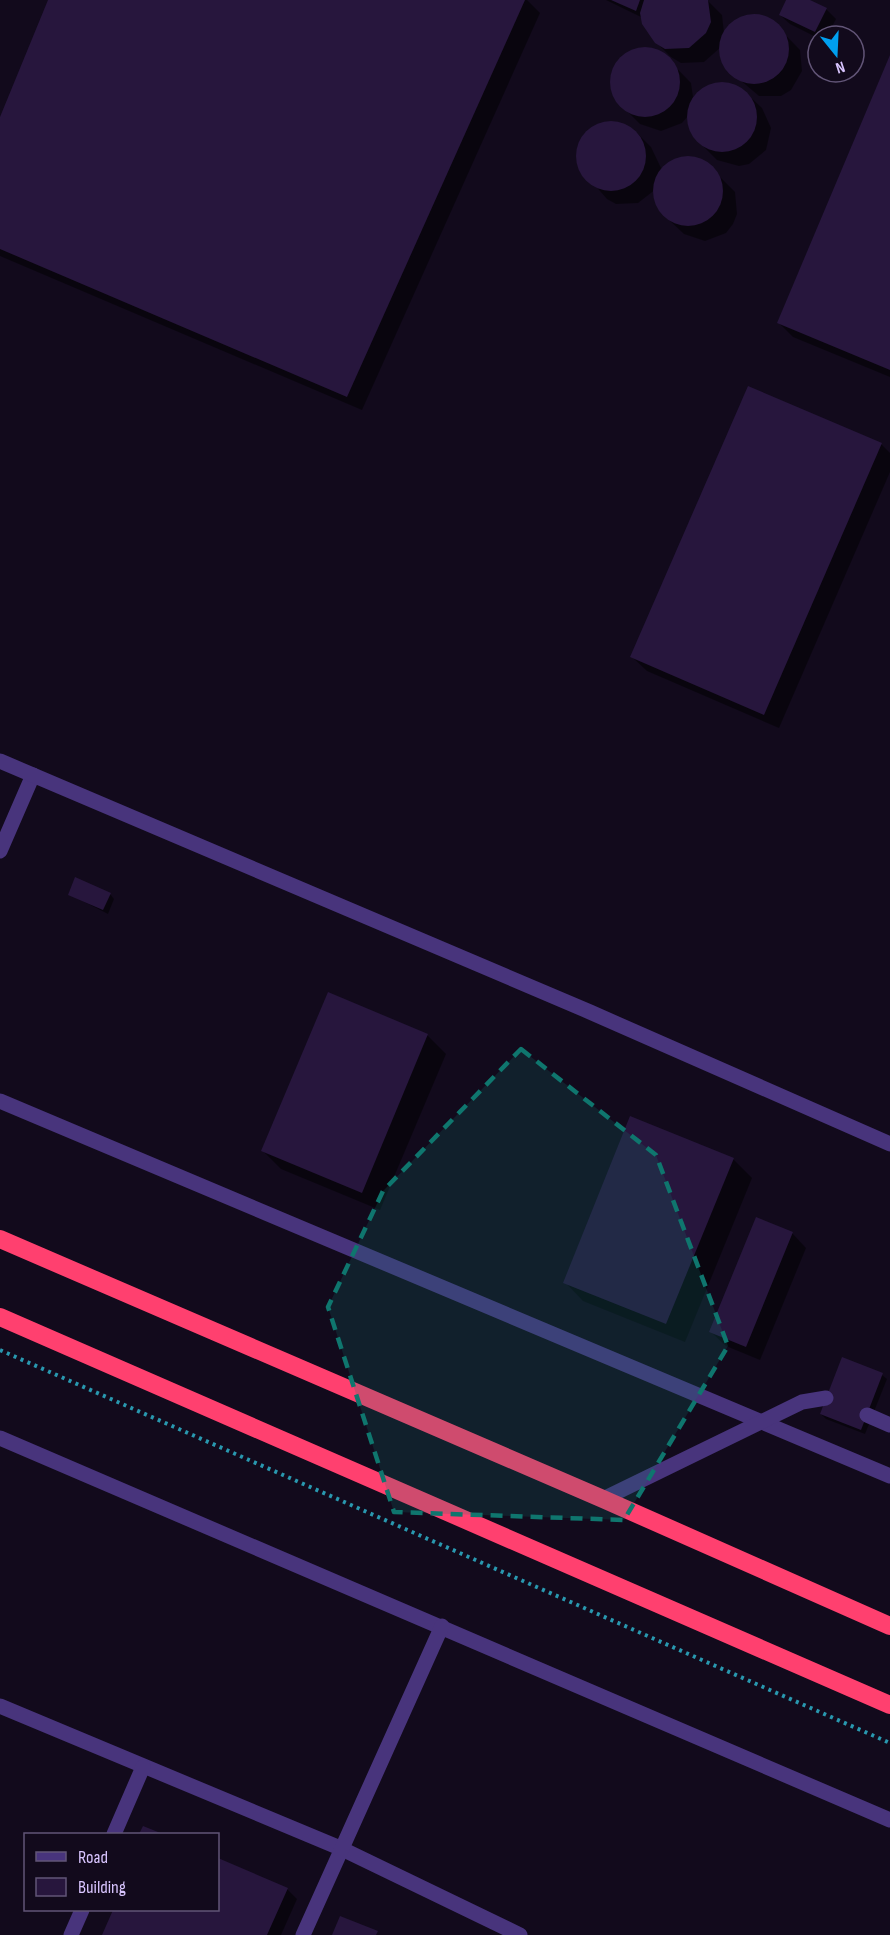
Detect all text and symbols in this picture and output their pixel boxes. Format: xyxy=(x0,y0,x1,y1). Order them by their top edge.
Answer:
north arrow xyxy=(806,24,866,84)
text: N xyxy=(833,56,847,77)
legend xyxy=(24,1833,219,1911)
text: Road xyxy=(78,1847,108,1868)
text: Building xyxy=(78,1877,126,1898)

